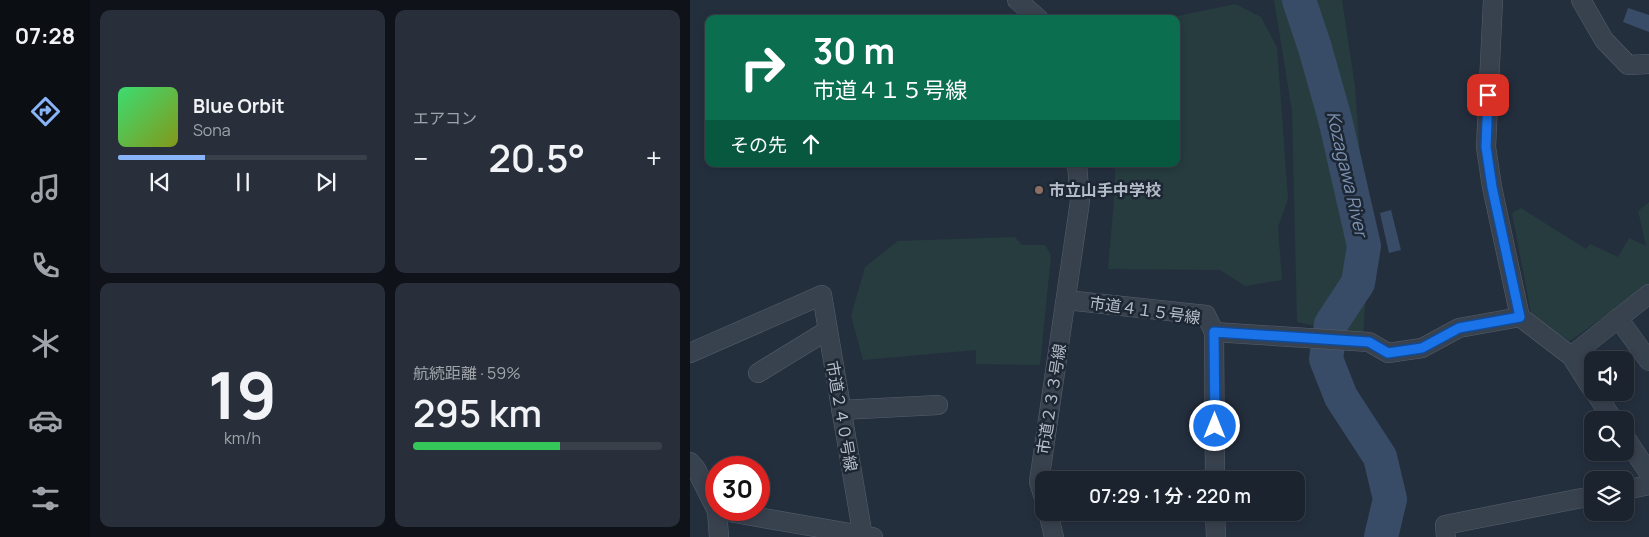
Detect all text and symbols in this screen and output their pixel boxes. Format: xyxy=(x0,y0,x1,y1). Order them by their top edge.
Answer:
text: 07:28 xyxy=(15,21,75,51)
text: 30 m xyxy=(813,27,895,75)
icon: right xyxy=(730,35,795,100)
pin xyxy=(1467,74,1509,116)
text: 市道４１５号線 xyxy=(813,75,967,105)
icon: arrive xyxy=(1474,81,1502,109)
text: Blue Orbit xyxy=(193,93,285,119)
icon: directions xyxy=(28,94,63,129)
text: エアコン xyxy=(413,107,477,129)
water label: Kozagawa River xyxy=(1322,109,1375,241)
text: Sona xyxy=(193,119,231,141)
icon: ahead xyxy=(797,130,825,158)
text: 20.5° xyxy=(489,131,585,183)
text: その先 xyxy=(730,132,787,158)
text: − xyxy=(413,139,428,177)
text: + xyxy=(646,139,662,177)
icon: previous xyxy=(146,168,174,196)
icon: pause xyxy=(229,168,257,196)
icon: next xyxy=(312,168,340,196)
icon: music xyxy=(28,171,63,206)
place label: 市立山手中学校 xyxy=(1049,179,1161,201)
marker: 市立山手中学校 xyxy=(1033,184,1045,196)
icon: phone xyxy=(28,248,63,283)
street label: 市道４１５号線 xyxy=(1088,291,1202,329)
icon: climate xyxy=(28,326,63,361)
street label: 市道２３３号線 xyxy=(1031,342,1071,456)
text: 19 xyxy=(208,350,277,439)
map controls xyxy=(1584,351,1634,521)
button: sound xyxy=(1584,351,1634,401)
street label: 市道２４０号線 xyxy=(821,359,863,473)
text: 航続距離 · 59% xyxy=(413,362,521,384)
text: 295 km xyxy=(413,386,542,438)
position arrow xyxy=(1188,399,1240,451)
icon: car xyxy=(28,403,63,438)
button: search xyxy=(1584,411,1634,461)
text: km/h xyxy=(224,427,261,449)
speed limit sign: 30 xyxy=(705,456,770,521)
button: layers xyxy=(1584,471,1634,521)
icon: filters xyxy=(28,481,63,516)
text: 07:29 · 1 分 · 220 m xyxy=(1089,483,1251,509)

